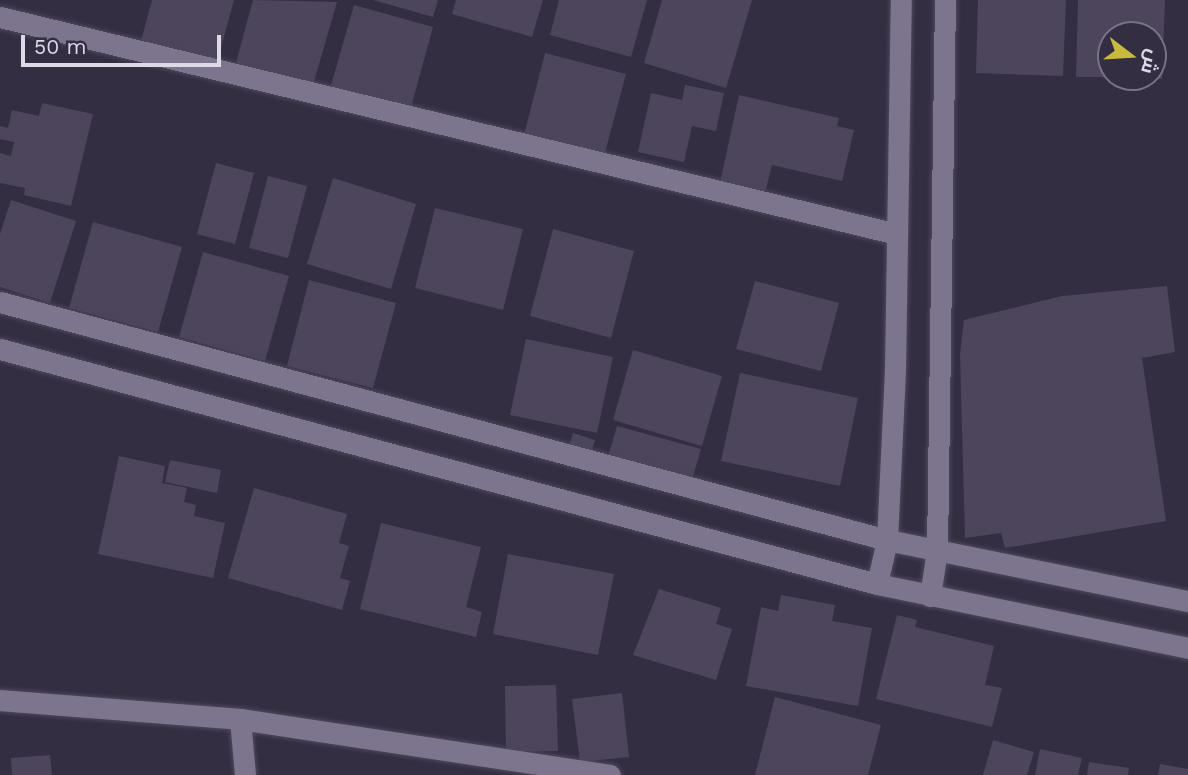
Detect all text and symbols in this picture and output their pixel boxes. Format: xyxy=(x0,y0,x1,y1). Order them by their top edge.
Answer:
scale bar xyxy=(24,21,224,65)
north arrow xyxy=(1097,21,1167,91)
text: 50 m xyxy=(34,34,86,59)
text: ش xyxy=(1136,47,1165,77)

